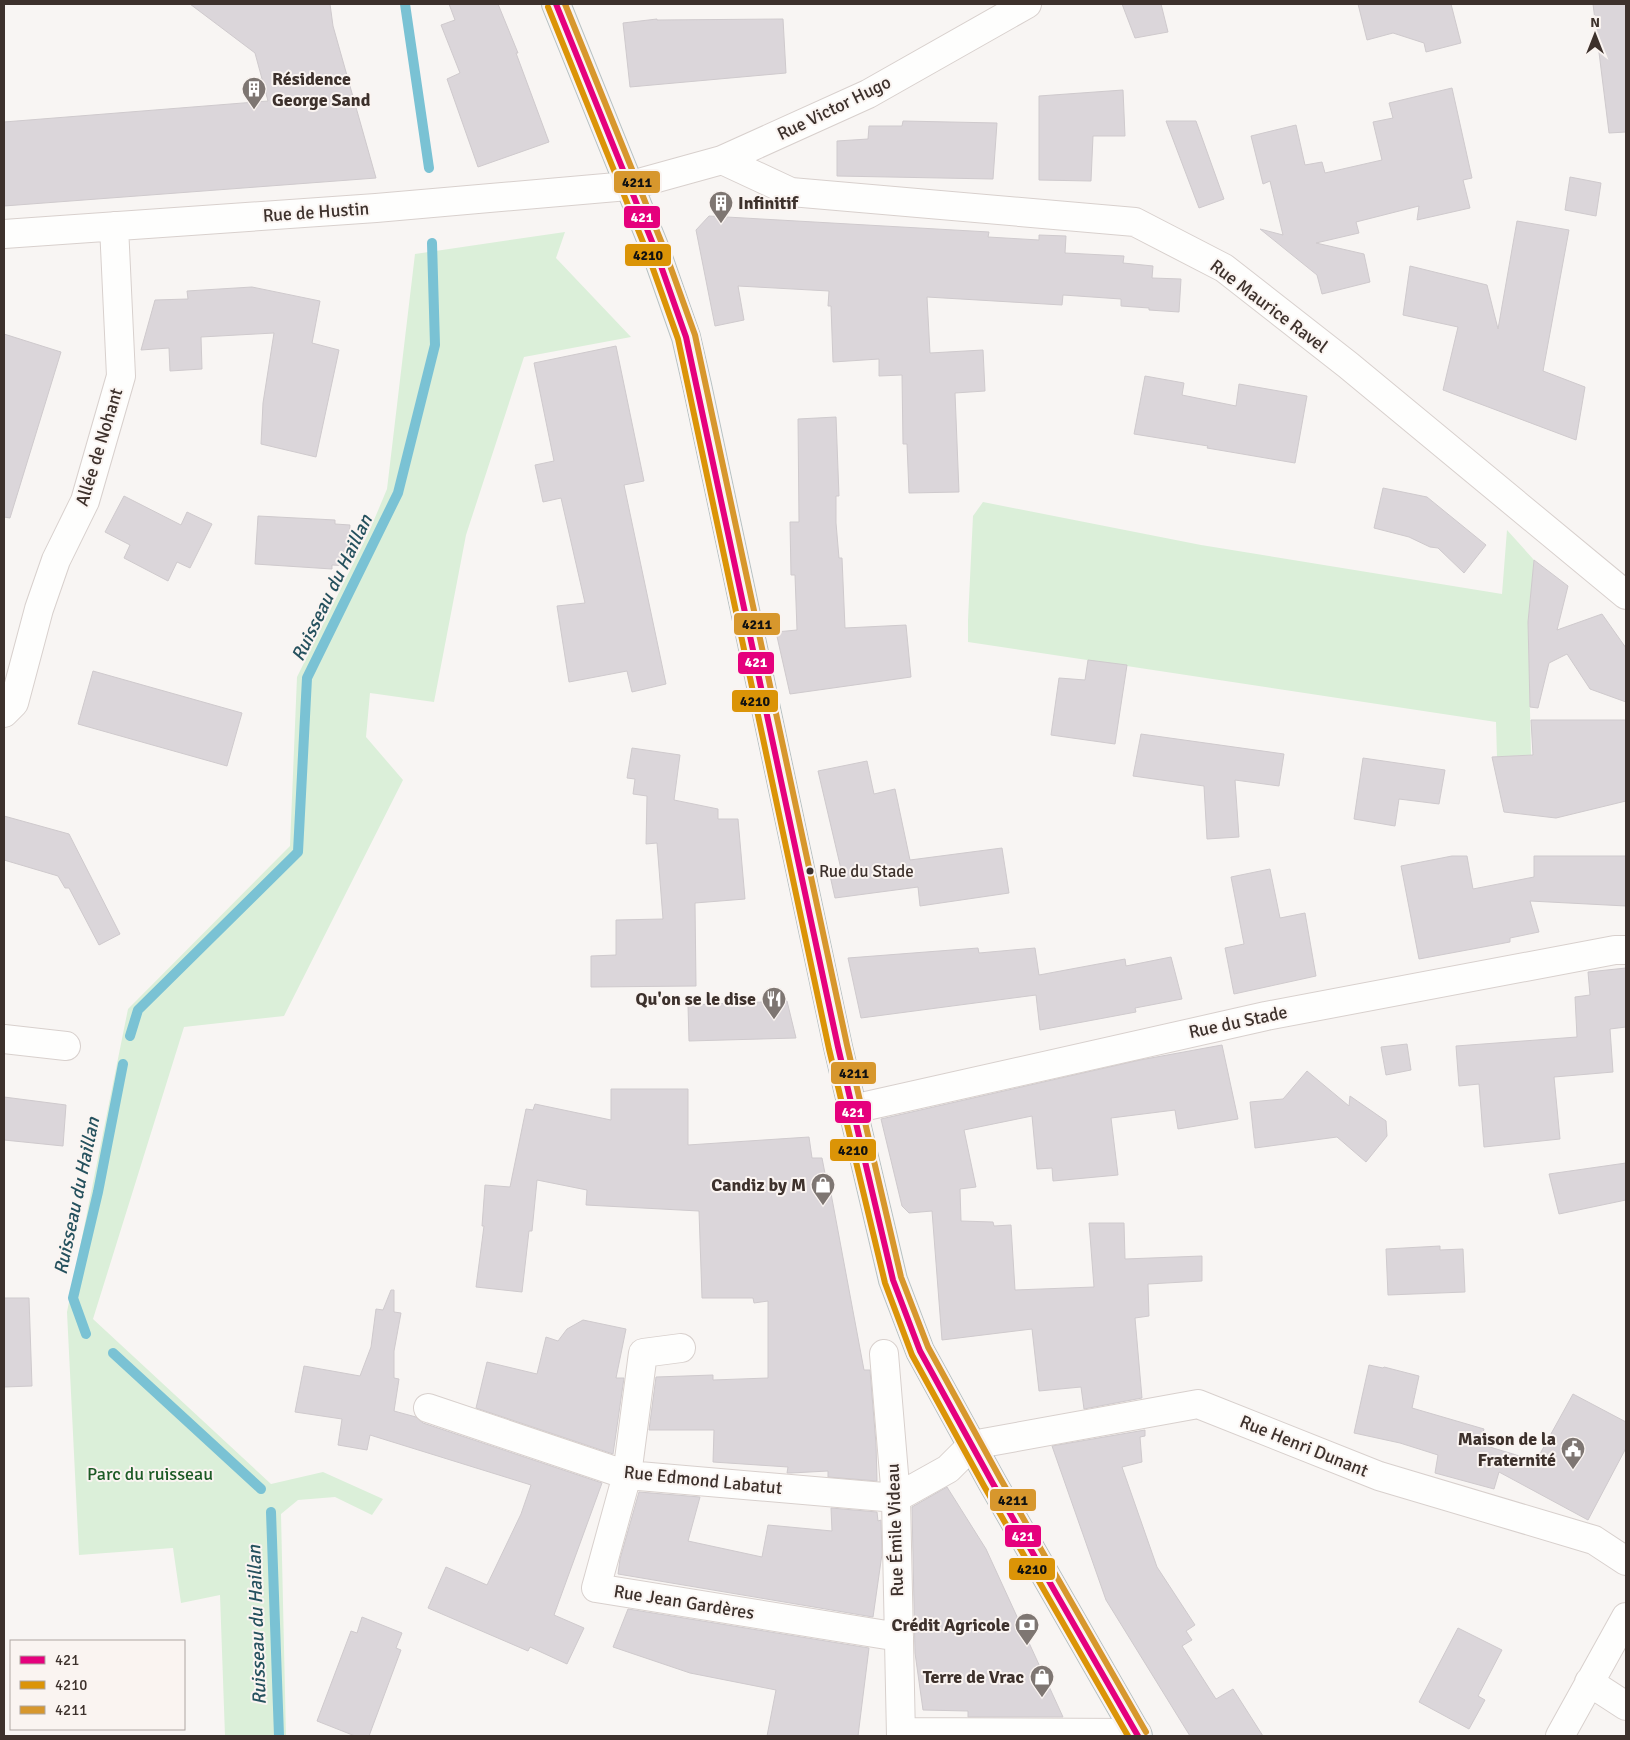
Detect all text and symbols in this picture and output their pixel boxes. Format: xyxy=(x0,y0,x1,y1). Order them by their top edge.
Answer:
north arrow xyxy=(1570,10,1620,60)
text: N xyxy=(1590,14,1600,31)
place label: Résidence George Sand xyxy=(272,68,371,111)
street label: Rue Victor Hugo xyxy=(774,71,894,145)
building icon: Résidence George Sand xyxy=(241,76,267,110)
line badge: 4211 xyxy=(613,170,661,194)
text: 4211 xyxy=(622,174,653,191)
building icon: Infinitif xyxy=(708,190,734,224)
place label: Infinitif xyxy=(738,192,800,214)
street label: Rue de Hustin xyxy=(262,197,370,227)
line badge: 421 xyxy=(623,205,661,229)
text: 421 xyxy=(631,209,654,226)
line badge: 4210 xyxy=(624,243,672,267)
text: 4210 xyxy=(633,247,664,264)
street label: Rue Maurice Ravel xyxy=(1206,255,1332,357)
street label: Allée de Nohant xyxy=(71,385,127,509)
water label: Ruisseau du Haillan xyxy=(286,510,378,665)
line badge: 4211 xyxy=(733,612,781,636)
text: 4211 xyxy=(742,616,773,633)
line badge: 421 xyxy=(737,651,775,675)
text: 421 xyxy=(745,654,768,671)
line badge: 4210 xyxy=(731,689,779,713)
text: 4210 xyxy=(740,693,771,710)
place label: Rue du Stade xyxy=(819,861,914,882)
marker: Rue du Stade xyxy=(805,866,815,876)
restaurant icon: Qu'on se le dise xyxy=(761,986,787,1020)
place label: Qu'on se le dise xyxy=(636,988,756,1010)
street label: Rue du Stade xyxy=(1187,1001,1289,1043)
line badge: 4211 xyxy=(830,1061,877,1085)
text: 4211 xyxy=(839,1065,870,1082)
line badge: 421 xyxy=(834,1100,872,1124)
text: 421 xyxy=(842,1104,865,1121)
water label: Ruisseau du Haillan xyxy=(49,1115,106,1277)
line badge: 4210 xyxy=(829,1138,877,1162)
text: 4210 xyxy=(838,1142,869,1159)
shop icon: Candiz by M xyxy=(810,1172,836,1206)
place label: Candiz by M xyxy=(711,1174,806,1196)
street label: Rue Henri Dunant xyxy=(1237,1410,1371,1482)
place label: Maison de la Fraternité xyxy=(1458,1428,1556,1471)
public building icon: Maison de la Fraternité xyxy=(1560,1436,1586,1470)
street label: Rue Edmond Labatut xyxy=(623,1461,783,1499)
park label: Parc du ruisseau xyxy=(87,1463,213,1485)
street label: Rue Émile Videau xyxy=(882,1463,908,1597)
line badge: 4211 xyxy=(989,1488,1037,1512)
text: 4211 xyxy=(998,1492,1029,1509)
line badge: 421 xyxy=(1004,1524,1042,1548)
text: 421 xyxy=(1012,1528,1035,1545)
water label: Ruisseau du Haillan xyxy=(242,1544,272,1705)
line badge: 4210 xyxy=(1008,1557,1056,1581)
text: 4210 xyxy=(1017,1561,1048,1578)
street label: Rue Jean Gardères xyxy=(612,1580,756,1624)
bank icon: Crédit Agricole xyxy=(1014,1612,1040,1646)
place label: Crédit Agricole xyxy=(891,1614,1010,1636)
legend xyxy=(10,1640,185,1730)
text: 421 xyxy=(55,1651,79,1669)
shop icon: Terre de Vrac xyxy=(1029,1664,1055,1698)
place label: Terre de Vrac xyxy=(923,1666,1024,1688)
text: 4210 xyxy=(55,1676,87,1694)
text: 4211 xyxy=(55,1701,87,1719)

